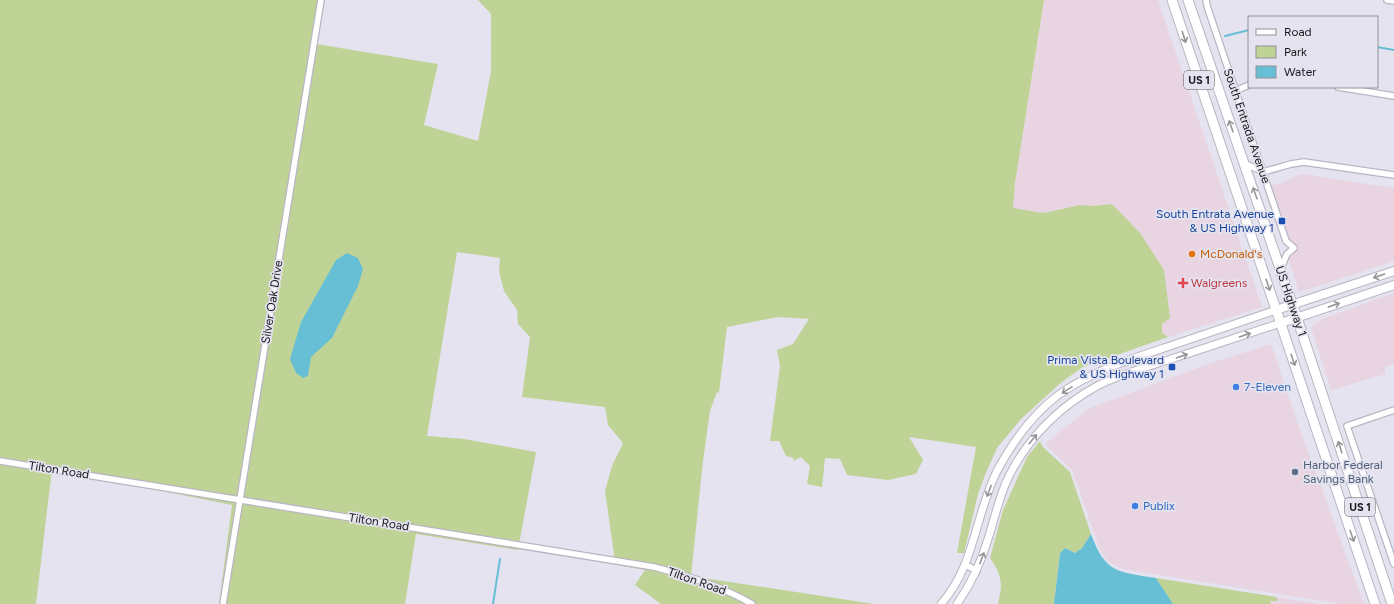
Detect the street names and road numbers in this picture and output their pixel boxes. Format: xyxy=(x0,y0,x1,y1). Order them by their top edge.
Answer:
street label: South Entrada Avenue xyxy=(1221,67,1273,186)
road number: US 1 xyxy=(1184,71,1214,89)
street label: Silver Oak Drive xyxy=(258,259,286,345)
street label: US Highway 1 xyxy=(1272,264,1310,338)
street label: Tilton Road xyxy=(28,458,90,482)
road number: US 1 xyxy=(1345,498,1375,516)
street label: Tilton Road xyxy=(348,510,410,534)
street label: Tilton Road xyxy=(666,564,728,598)

